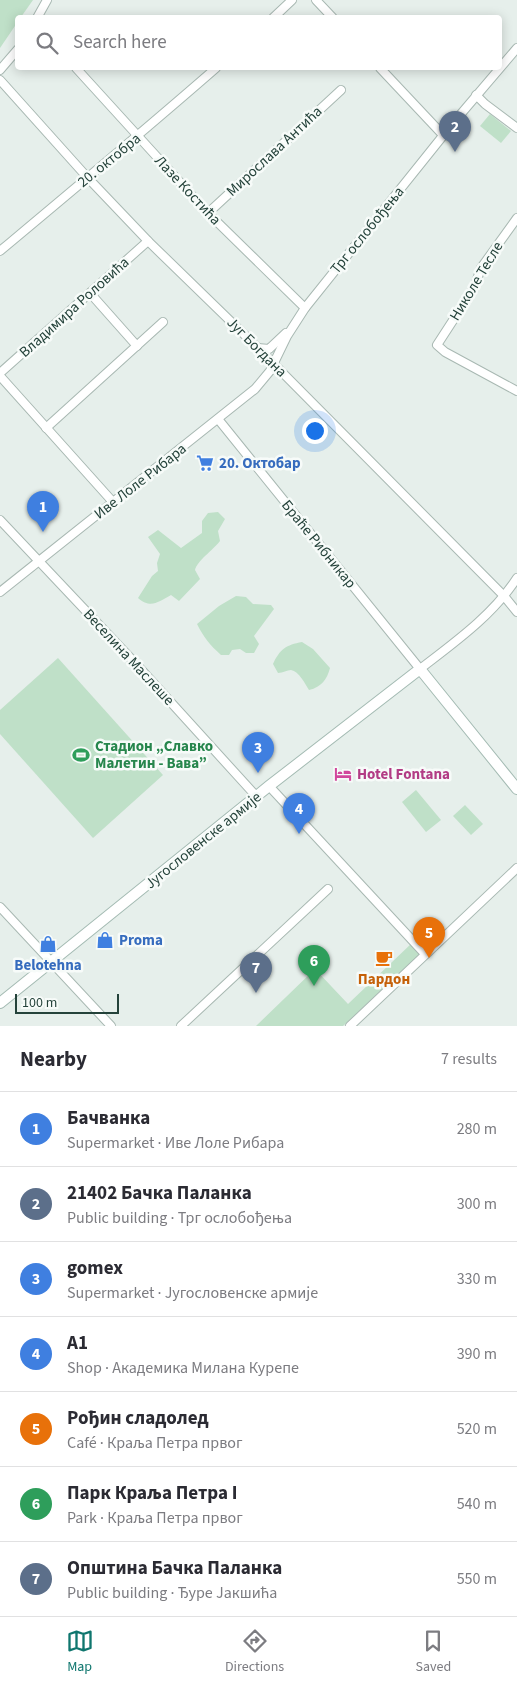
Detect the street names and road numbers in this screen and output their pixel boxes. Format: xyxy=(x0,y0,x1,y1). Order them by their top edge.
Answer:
street label: Мирослава Антића xyxy=(222,101,327,201)
street label: 20. октобра xyxy=(73,128,145,192)
street label: Лазе Костића xyxy=(150,151,226,230)
street label: Трг ослобођења xyxy=(326,182,409,279)
street label: Николе Тесле xyxy=(445,238,508,325)
street label: Владимира Роловића xyxy=(15,252,134,363)
street label: Југ Богдана xyxy=(222,313,291,382)
street label: Иве Лоле Рибара xyxy=(90,439,191,524)
street label: Браће Рибникар xyxy=(276,496,361,593)
street label: Веселина Маслеше xyxy=(78,604,179,710)
street label: Југословенске армије xyxy=(141,787,266,894)

